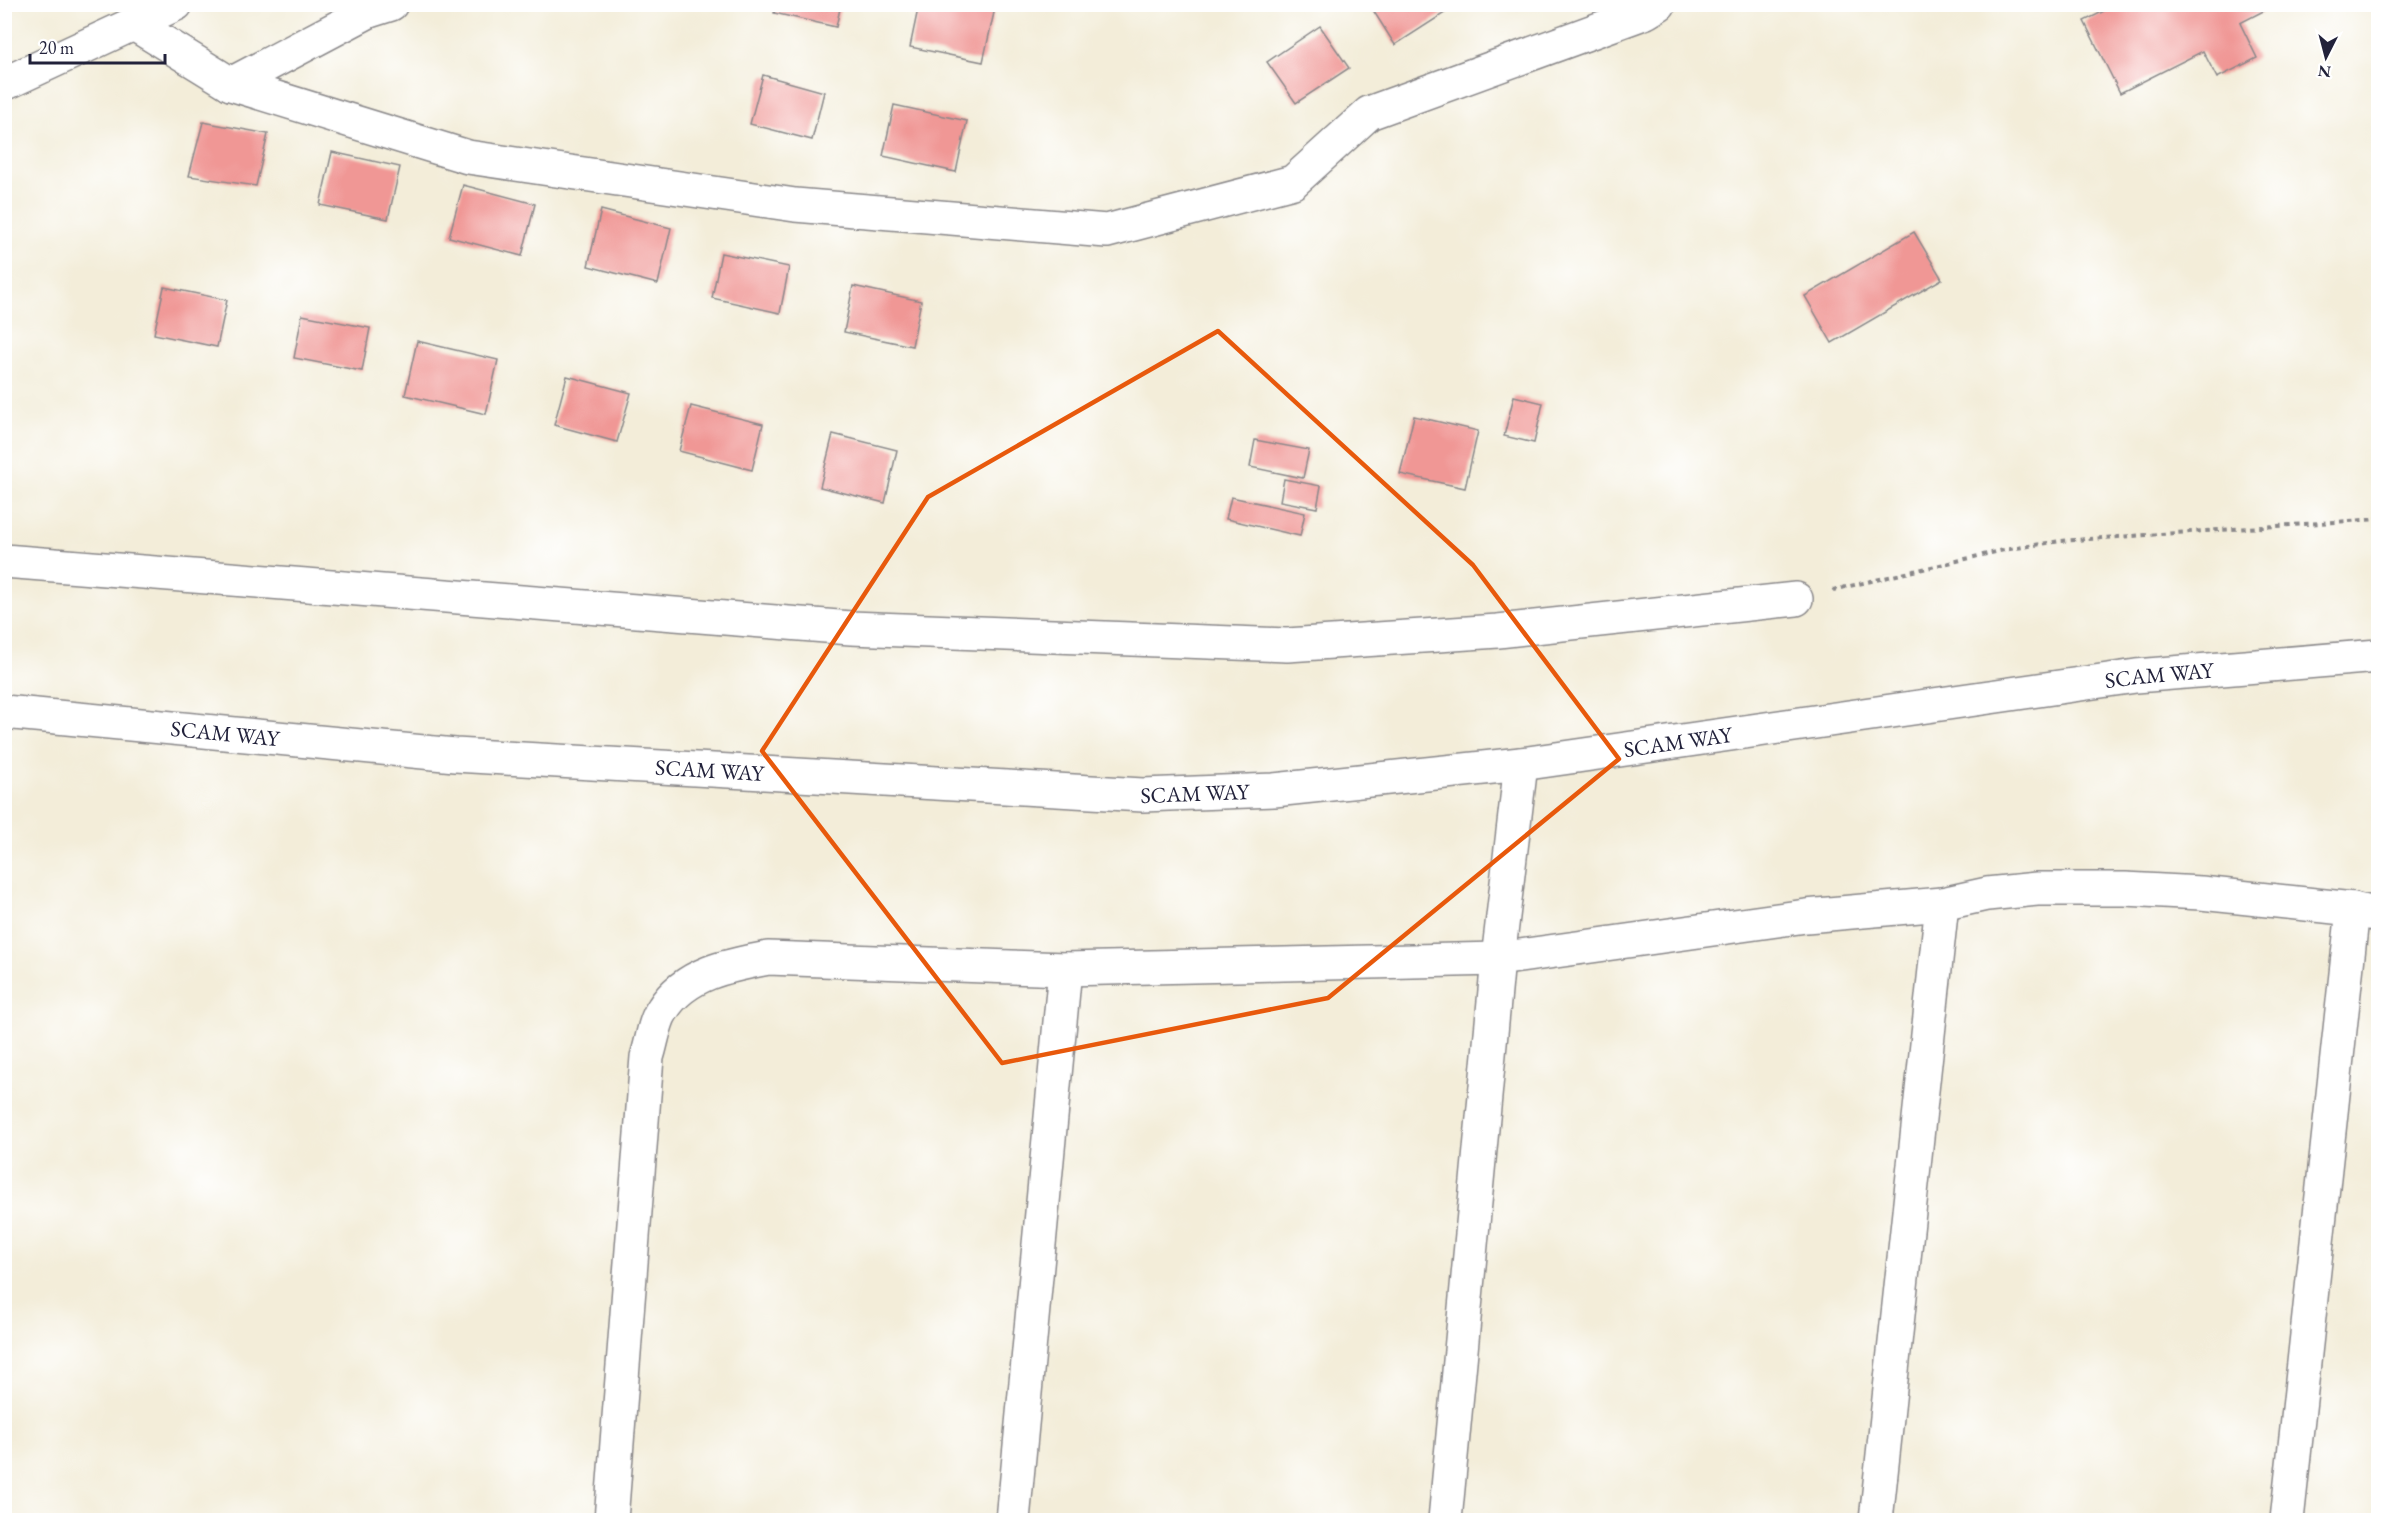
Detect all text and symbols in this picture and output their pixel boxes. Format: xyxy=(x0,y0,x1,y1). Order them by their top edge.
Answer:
scale bar xyxy=(30,27,165,65)
north arrow xyxy=(2296,27,2356,87)
text: 20 m xyxy=(39,36,74,59)
text: N xyxy=(2317,60,2332,83)
street label: SCAM WAY xyxy=(2103,655,2216,695)
street label: SCAM WAY xyxy=(169,713,282,753)
street label: SCAM WAY xyxy=(1622,719,1735,764)
street label: SCAM WAY xyxy=(654,752,766,788)
street label: SCAM WAY xyxy=(1140,776,1251,810)

